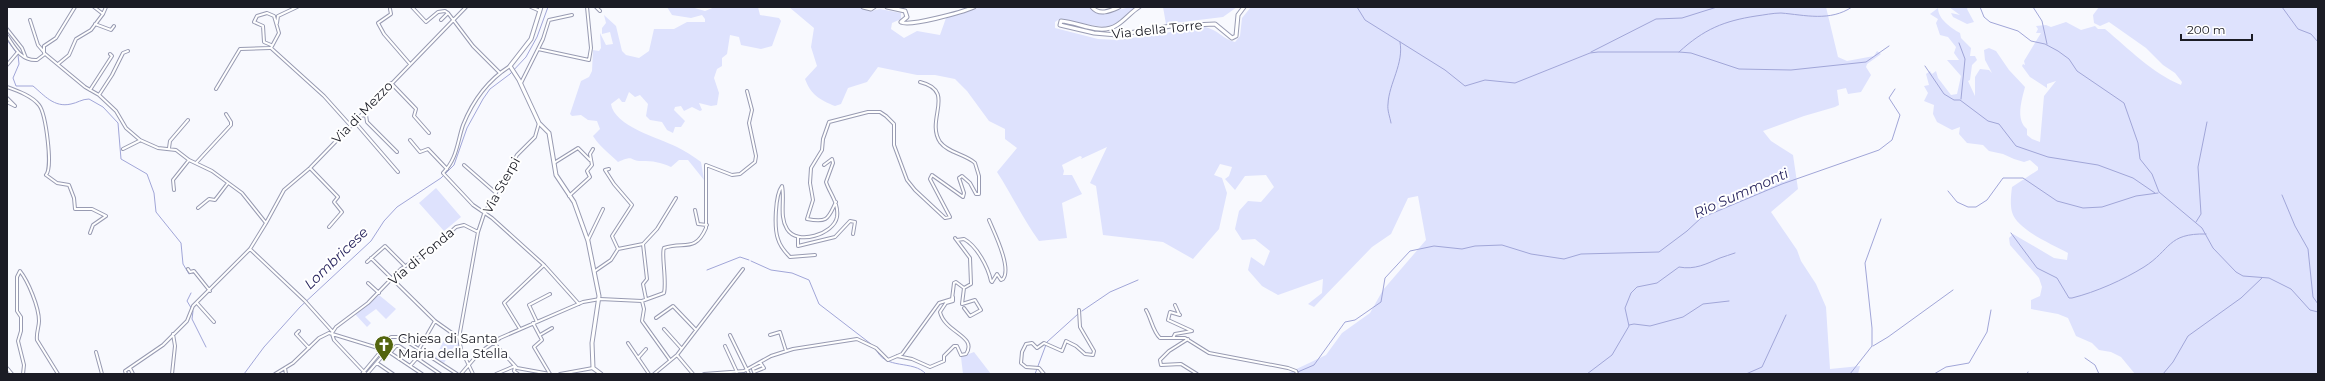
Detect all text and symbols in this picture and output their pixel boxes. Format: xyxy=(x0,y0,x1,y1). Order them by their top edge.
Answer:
street label: Via della Torre xyxy=(1111,16,1203,42)
scale bar xyxy=(2181,16,2252,42)
text: 200 m xyxy=(2187,22,2226,37)
street label: Via di Mezzo xyxy=(328,77,396,147)
street label: Via Sterpi xyxy=(479,154,523,216)
water label: Rio Summonti xyxy=(1691,164,1791,222)
water label: Lombricese xyxy=(300,223,372,293)
street label: Via di Fonda xyxy=(385,224,457,288)
place label: Chiesa di Santa Maria della Stella xyxy=(398,330,508,361)
church icon: Chiesa di Santa Maria della Stella xyxy=(373,334,395,362)

